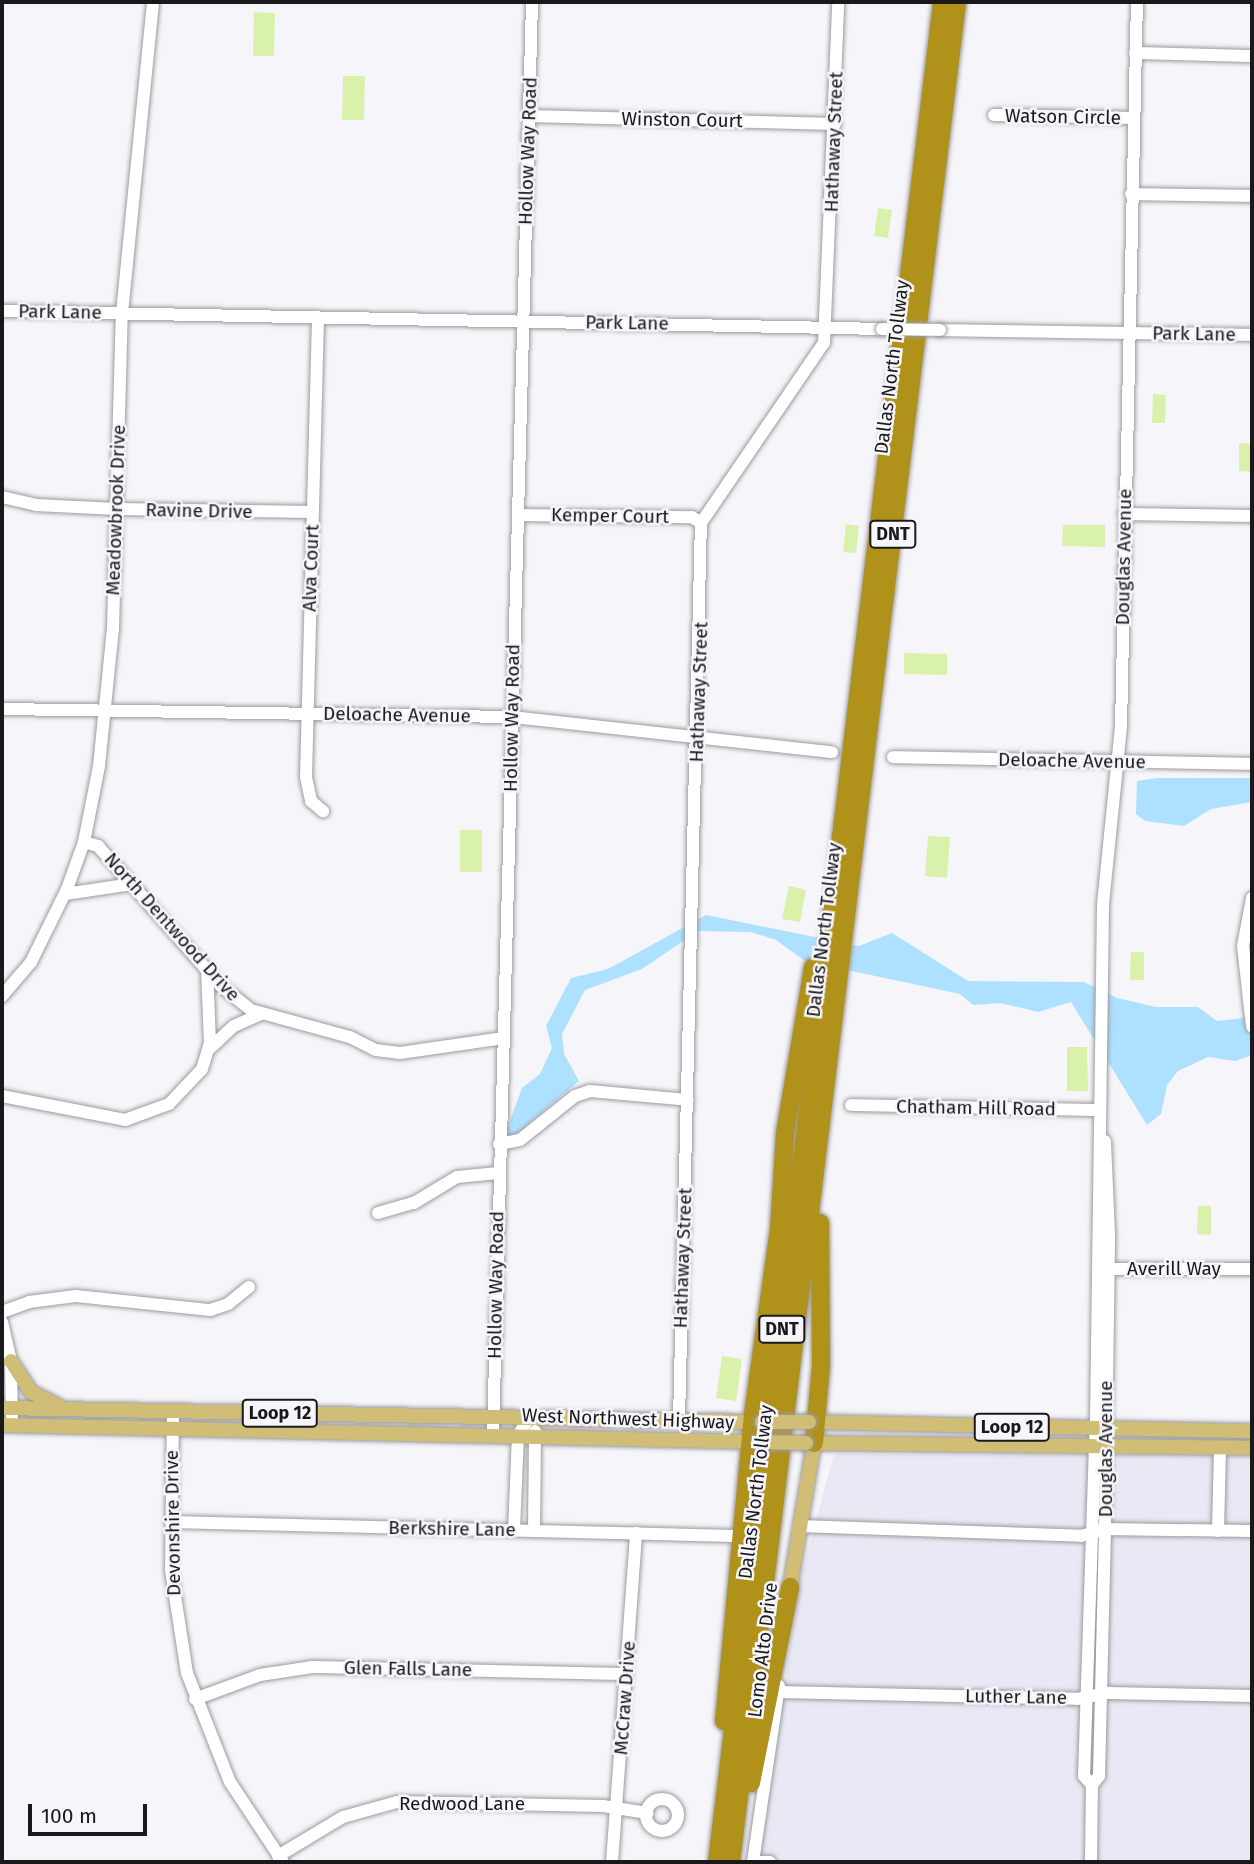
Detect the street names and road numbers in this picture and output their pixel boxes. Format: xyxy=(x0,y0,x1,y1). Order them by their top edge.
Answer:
street label: Hathaway Street xyxy=(820,71,848,213)
street label: Hollow Way Road xyxy=(514,77,542,225)
street label: Watson Circle xyxy=(1005,105,1121,129)
street label: Winston Court xyxy=(621,108,743,132)
street label: Dallas North Tollway xyxy=(870,279,914,455)
street label: Park Lane xyxy=(18,300,102,324)
street label: Park Lane xyxy=(585,311,669,335)
street label: Park Lane xyxy=(1152,322,1236,346)
street label: Meadowbrook Drive xyxy=(102,424,130,596)
street label: Douglas Avenue xyxy=(1111,488,1137,626)
street label: Ravine Drive xyxy=(145,499,253,523)
street label: Kemper Court xyxy=(551,504,669,528)
road number: DNT xyxy=(868,520,917,548)
street label: Alva Court xyxy=(298,524,324,612)
street label: Hathaway Street xyxy=(685,621,713,763)
street label: Hollow Way Road xyxy=(499,644,525,792)
street label: Deloache Avenue xyxy=(323,702,471,728)
street label: Deloache Avenue xyxy=(998,748,1146,774)
street label: Dallas North Tollway xyxy=(802,842,846,1018)
street label: North Dentwood Drive xyxy=(99,848,245,1006)
street label: Chatham Hill Road xyxy=(896,1095,1056,1121)
street label: Hathaway Street xyxy=(669,1187,697,1329)
street label: Hollow Way Road xyxy=(483,1211,509,1359)
street label: Averill Way xyxy=(1127,1258,1221,1280)
road number: DNT xyxy=(758,1314,806,1344)
street label: Douglas Avenue xyxy=(1095,1381,1117,1517)
road number: Loop 12 xyxy=(242,1398,318,1428)
street label: West Northwest Highway xyxy=(521,1404,735,1434)
street label: Dallas North Tollway xyxy=(734,1404,778,1580)
road number: Loop 12 xyxy=(974,1412,1050,1442)
street label: Devonshire Drive xyxy=(160,1450,186,1596)
street label: Berkshire Lane xyxy=(388,1516,516,1542)
street label: Lomo Alto Drive xyxy=(743,1581,783,1719)
street label: McCraw Drive xyxy=(610,1640,640,1756)
street label: Glen Falls Lane xyxy=(344,1656,472,1682)
street label: Luther Lane xyxy=(965,1685,1067,1709)
street label: Redwood Lane xyxy=(399,1793,525,1815)

